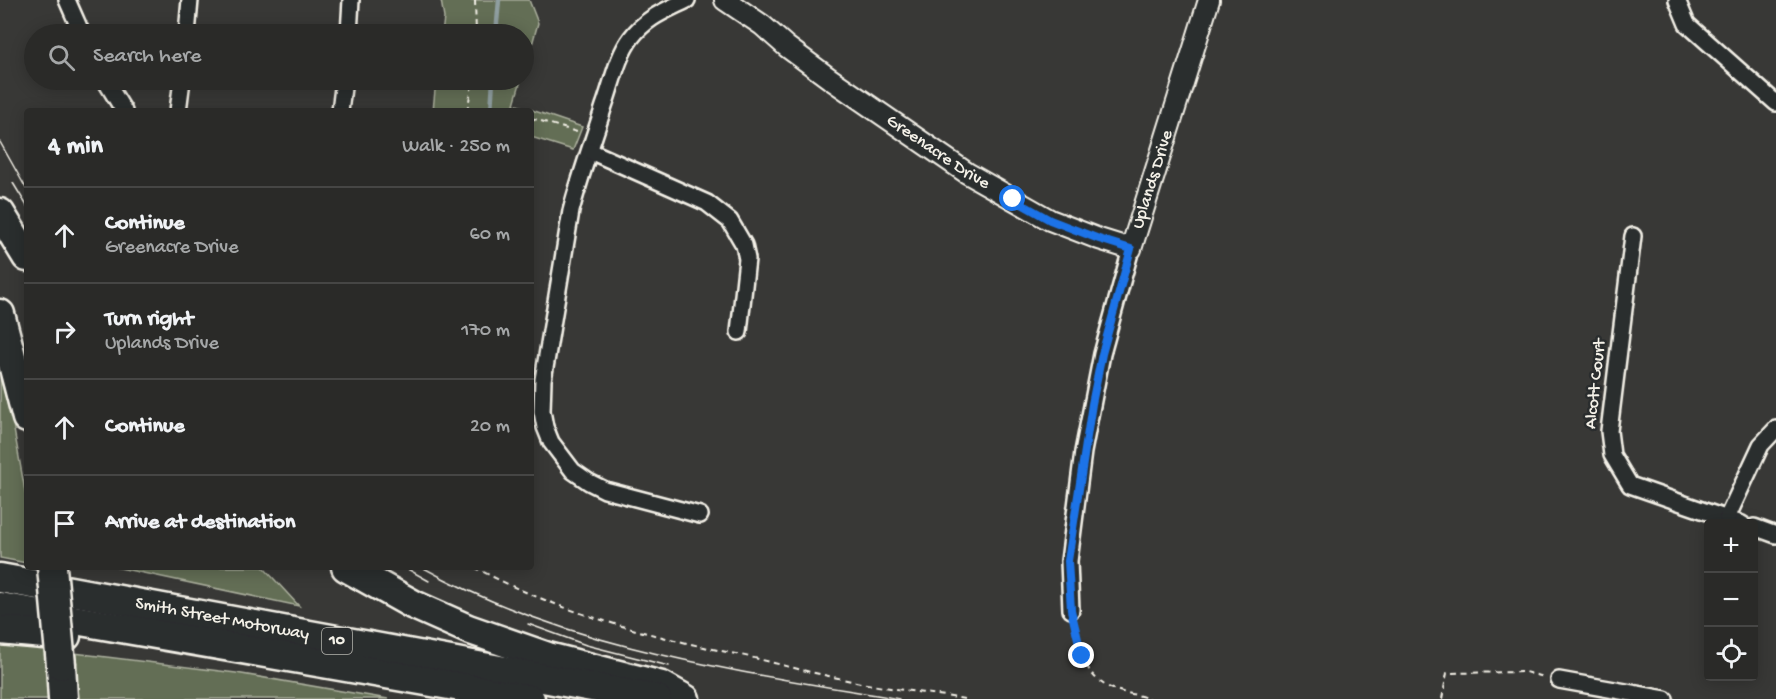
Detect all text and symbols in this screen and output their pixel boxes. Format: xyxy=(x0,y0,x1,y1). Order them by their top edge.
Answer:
search box xyxy=(24,24,534,90)
icon: search xyxy=(45,41,78,74)
text: Search here xyxy=(93,44,201,70)
street label: Greenacre Drive xyxy=(882,110,994,195)
street label: Uplands Drive xyxy=(1127,127,1178,232)
text: 4 min xyxy=(48,132,103,163)
text: Walk · 250 m xyxy=(402,136,510,159)
route start xyxy=(999,185,1025,211)
text: Continue xyxy=(105,211,185,237)
icon: ahead xyxy=(48,219,81,252)
text: 60 m xyxy=(470,224,510,247)
text: Greenacre Drive xyxy=(105,237,238,260)
text: Turn right xyxy=(105,307,193,333)
icon: right xyxy=(48,315,81,348)
text: 170 m xyxy=(461,320,510,343)
text: Uplands Drive xyxy=(105,333,219,356)
street label: Alcott Court xyxy=(1581,336,1611,430)
icon: ahead xyxy=(48,411,81,444)
text: Continue xyxy=(105,414,185,440)
text: 20 m xyxy=(470,416,510,439)
icon: arrive xyxy=(48,507,81,540)
text: Arrive at destination xyxy=(105,510,295,536)
map controls xyxy=(1704,519,1758,681)
button: + xyxy=(1704,519,1758,573)
button: − xyxy=(1704,573,1758,627)
street label: Smith Street Motorway xyxy=(134,593,311,645)
button: locate xyxy=(1704,627,1758,681)
road number: 10 xyxy=(322,628,352,654)
route end xyxy=(1068,642,1094,668)

